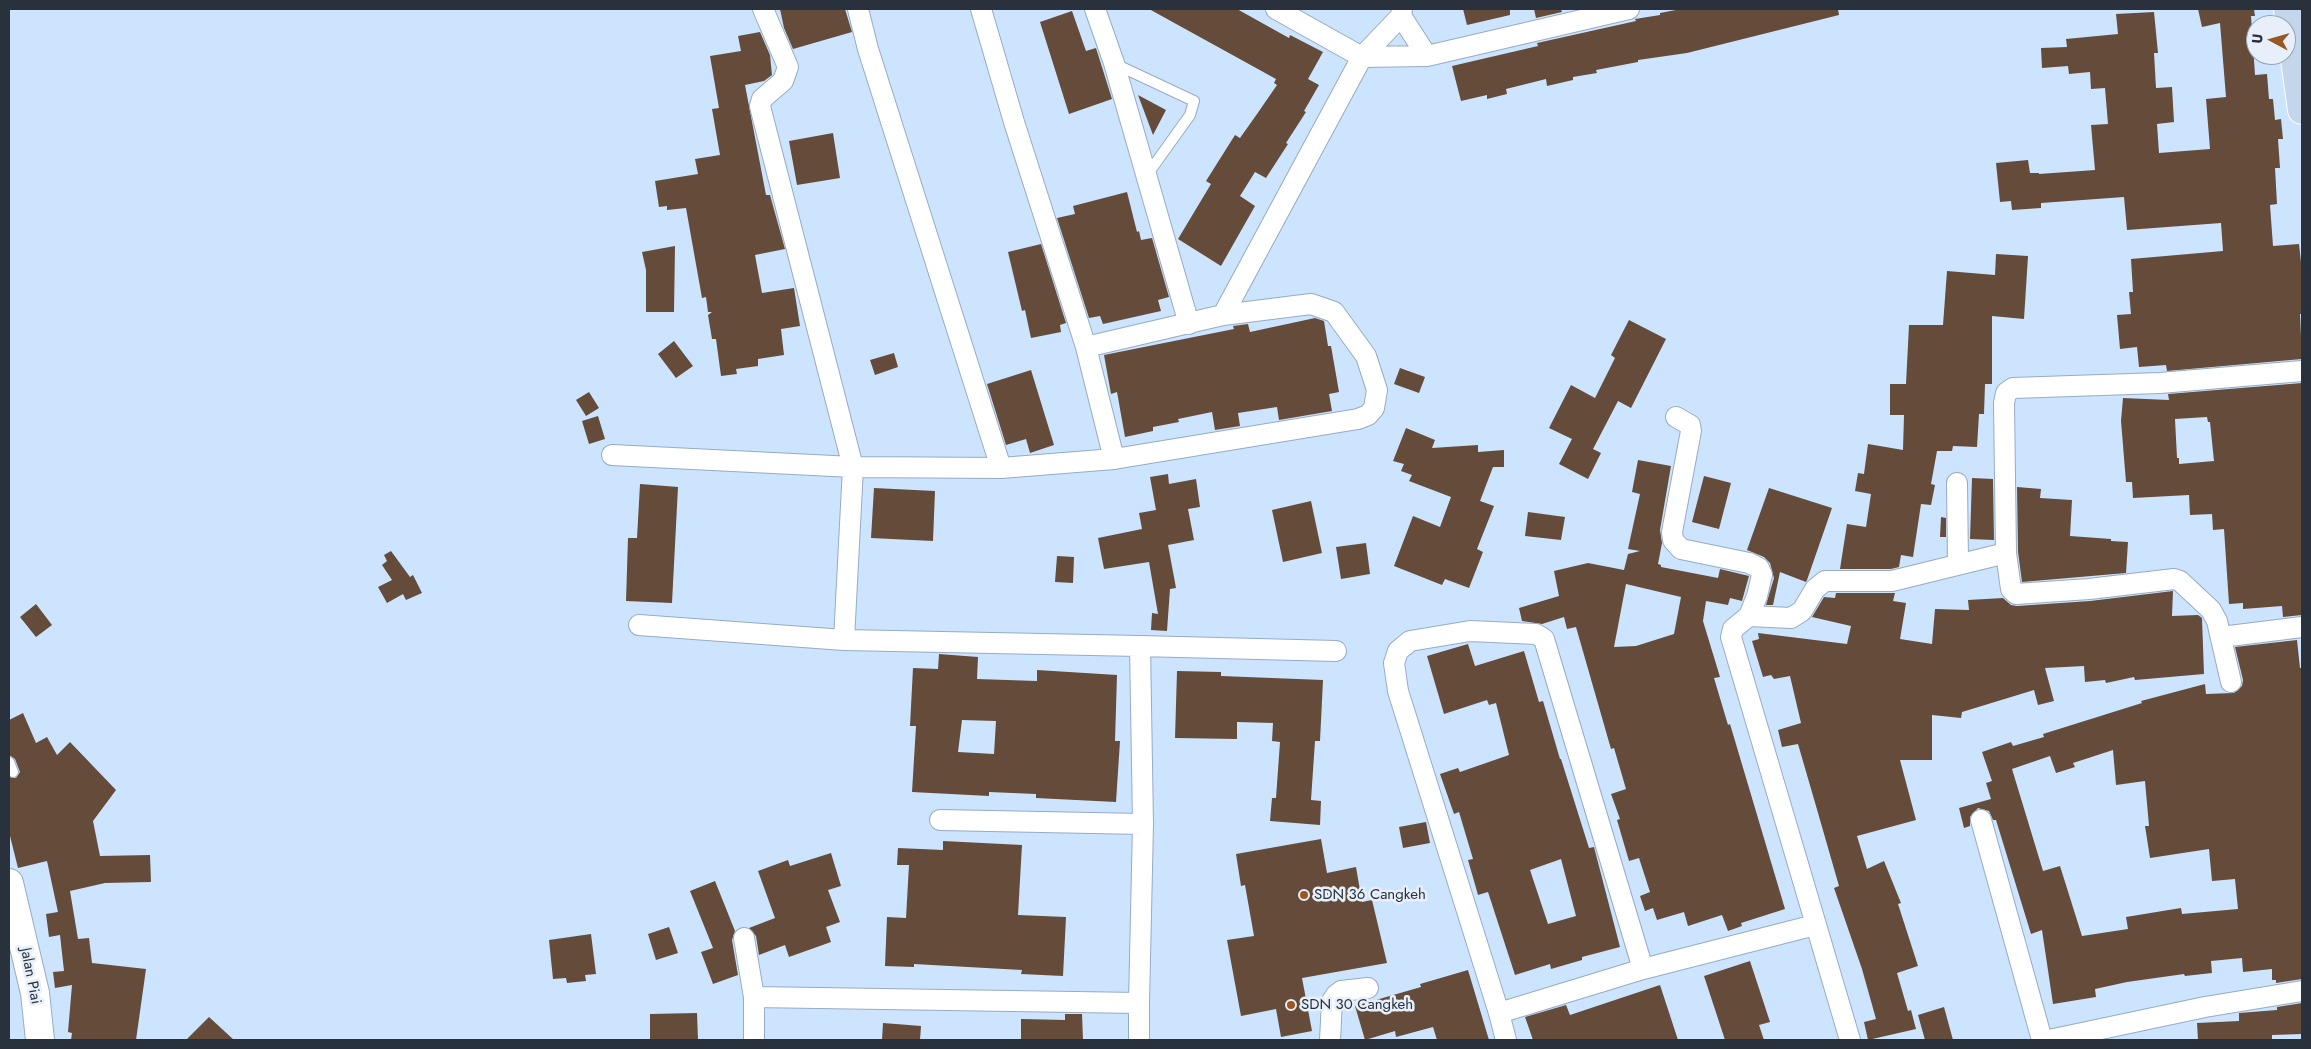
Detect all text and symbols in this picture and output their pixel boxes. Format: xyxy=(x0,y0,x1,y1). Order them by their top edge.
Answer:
north arrow xyxy=(2246,15,2296,65)
text: U xyxy=(2247,33,2268,44)
place label: SDN 36 Cangkeh xyxy=(1314,886,1426,904)
marker: SDN 36 Cangkeh xyxy=(1298,889,1310,901)
street label: Jalan Piai xyxy=(16,946,44,1006)
place label: SDN 30 Cangkeh xyxy=(1301,996,1413,1014)
marker: SDN 30 Cangkeh xyxy=(1285,999,1297,1011)

